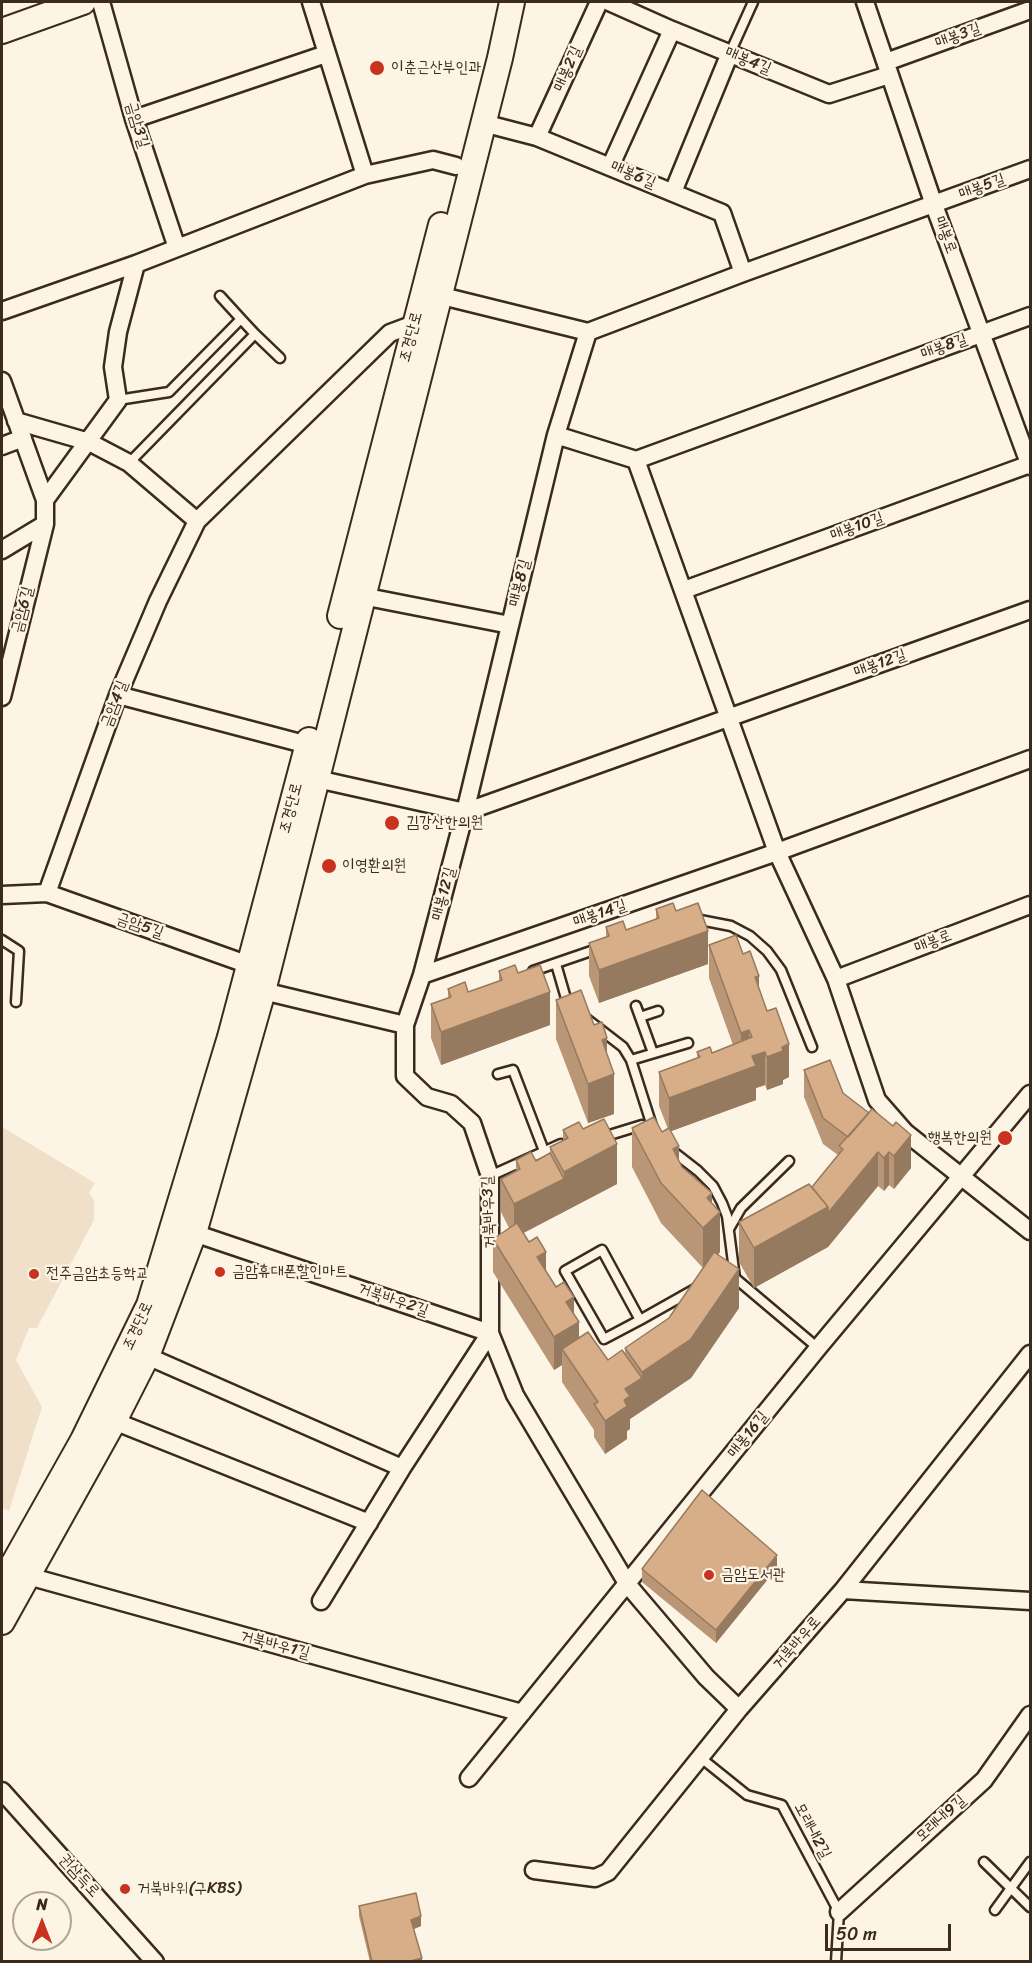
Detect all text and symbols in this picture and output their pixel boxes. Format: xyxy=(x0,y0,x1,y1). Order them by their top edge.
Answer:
street label: 매봉3길 xyxy=(932,19,984,53)
street label: 매봉2길 xyxy=(549,43,587,95)
street label: 매봉4길 xyxy=(722,43,774,79)
place label: 이춘근산부인과 xyxy=(391,58,481,78)
marker: 이춘근산부인과 xyxy=(368,59,386,77)
street label: 금암3길 xyxy=(121,100,153,150)
street label: 매봉6길 xyxy=(607,157,659,193)
street label: 매봉5길 xyxy=(956,170,1008,204)
street label: 매봉로 xyxy=(929,214,961,256)
street label: 조경단로 xyxy=(395,310,427,364)
street label: 매봉8길 xyxy=(918,330,970,364)
street label: 매봉10길 xyxy=(828,508,886,546)
street label: 매봉8길 xyxy=(505,557,535,609)
street label: 금암6길 xyxy=(8,585,38,635)
street label: 매봉12길 xyxy=(851,646,909,682)
street label: 금암4길 xyxy=(97,678,133,730)
street label: 조경단로 xyxy=(275,781,307,835)
place label: 김강산한의원 xyxy=(406,813,483,833)
marker: 김강산한의원 xyxy=(383,814,401,832)
place label: 이영환의원 xyxy=(342,856,406,876)
marker: 이영환의원 xyxy=(320,857,338,875)
street label: 매봉12길 xyxy=(428,865,460,923)
street label: 매봉14길 xyxy=(571,896,629,932)
street label: 금암5길 xyxy=(114,909,166,943)
street label: 매봉로 xyxy=(912,926,954,958)
place label: 행복한의원 xyxy=(928,1128,992,1148)
marker: 행복한의원 xyxy=(996,1129,1014,1147)
street label: 거북바우3길 xyxy=(478,1175,500,1249)
place label: 금암휴대폰할인마트 xyxy=(232,1262,348,1282)
place label: 전주금암초등학교 xyxy=(46,1264,149,1284)
marker: 금암휴대폰할인마트 xyxy=(213,1265,227,1279)
marker: 전주금암초등학교 xyxy=(27,1267,41,1281)
street label: 거북바우2길 xyxy=(355,1279,431,1321)
street label: 조경단로 xyxy=(118,1299,158,1353)
street label: 매봉16길 xyxy=(723,1408,773,1462)
place label: 금암도서관 xyxy=(721,1565,785,1585)
marker: 금암도서관 xyxy=(702,1568,716,1582)
street label: 거북바우로 xyxy=(769,1612,825,1674)
street label: 거북바우1길 xyxy=(238,1627,312,1663)
street label: 모래내9길 xyxy=(912,1791,970,1847)
street label: 모래내2길 xyxy=(789,1800,835,1862)
street label: 권삼득로 xyxy=(55,1850,103,1902)
place label: 거북바위(구KBS) xyxy=(137,1879,241,1899)
marker: 거북바위(구KBS) xyxy=(118,1882,132,1896)
text: N xyxy=(36,1890,48,1919)
north arrow xyxy=(12,1891,72,1951)
scale bar xyxy=(828,1912,954,1950)
text: 50 m xyxy=(836,1918,877,1950)

